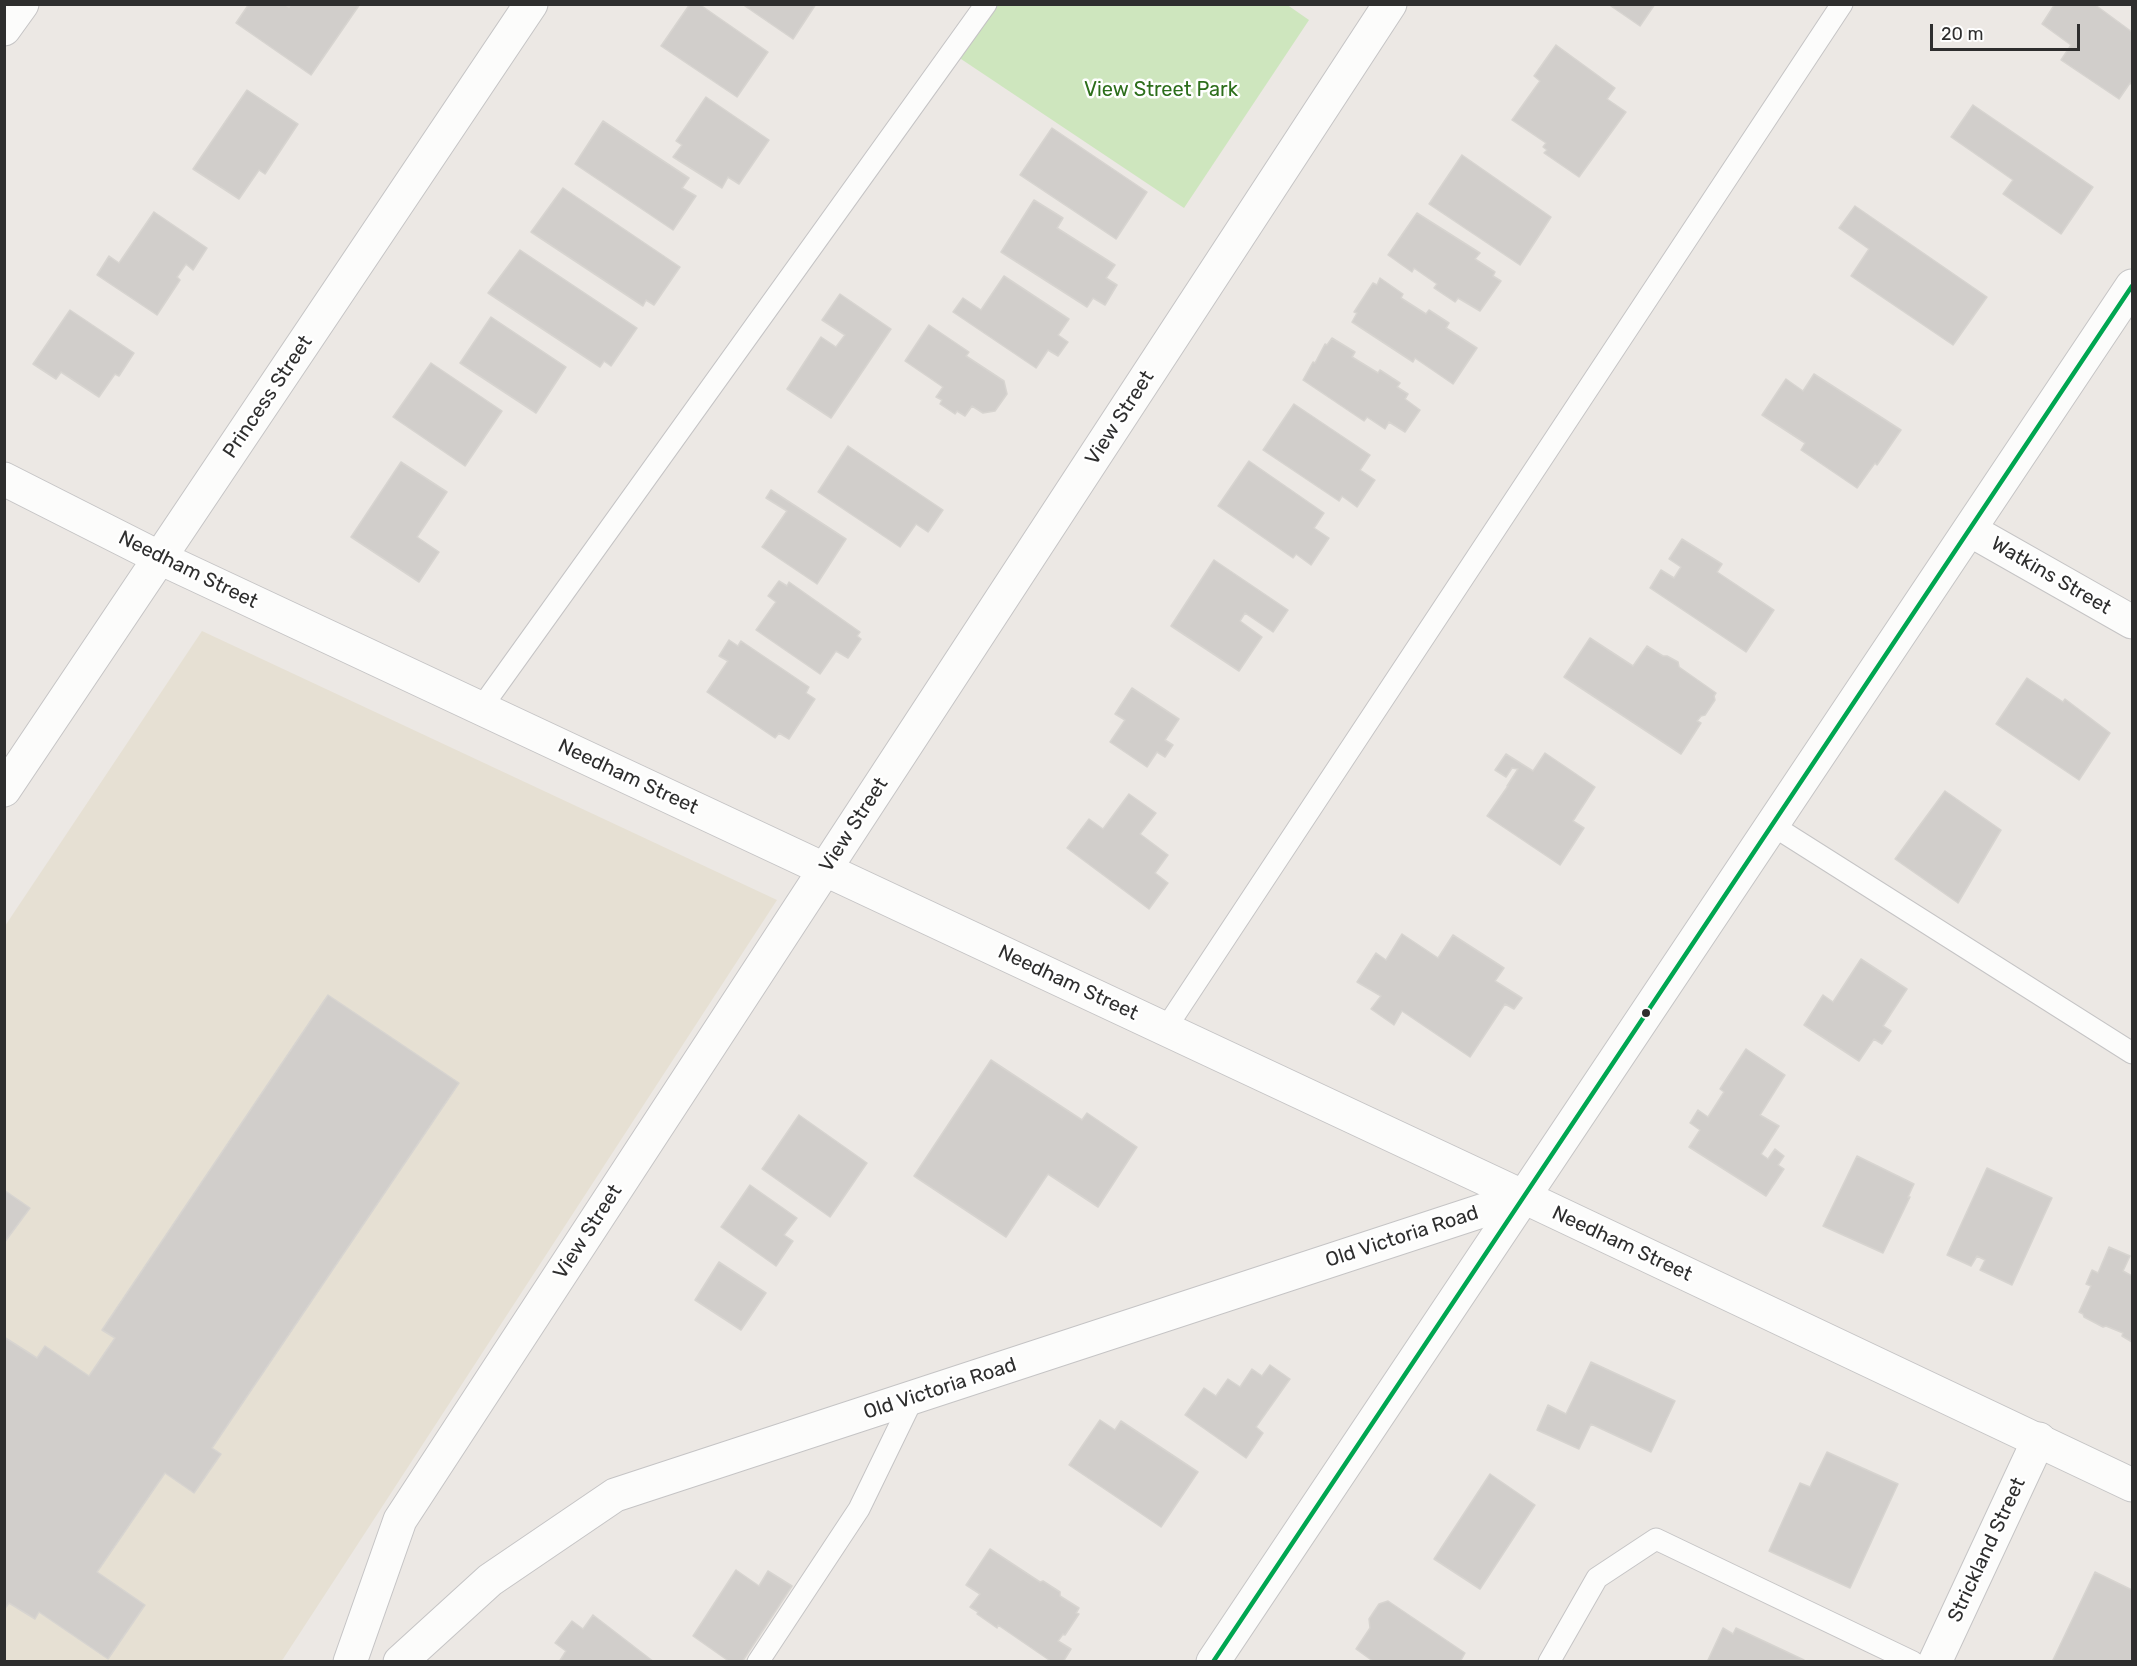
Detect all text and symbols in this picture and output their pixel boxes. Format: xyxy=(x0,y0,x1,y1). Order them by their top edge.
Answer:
scale bar xyxy=(1933,12,2083,50)
text: 20 m xyxy=(1941,23,1983,45)
park label: View Street Park xyxy=(1084,78,1238,102)
street label: Princess Street xyxy=(218,331,318,463)
street label: View Street xyxy=(1081,366,1159,470)
street label: Needham Street xyxy=(114,526,262,614)
street label: Watkins Street xyxy=(1987,532,2115,620)
street label: Needham Street xyxy=(554,734,702,820)
street label: View Street xyxy=(815,773,893,877)
street label: Needham Street xyxy=(994,940,1142,1026)
unlabelled marker xyxy=(1640,1007,1652,1019)
street label: View Street xyxy=(549,1180,627,1284)
street label: Old Victoria Road xyxy=(1323,1201,1481,1273)
street label: Needham Street xyxy=(1548,1201,1696,1287)
street label: Old Victoria Road xyxy=(861,1353,1019,1425)
street label: Strickland Street xyxy=(1943,1474,2031,1626)

